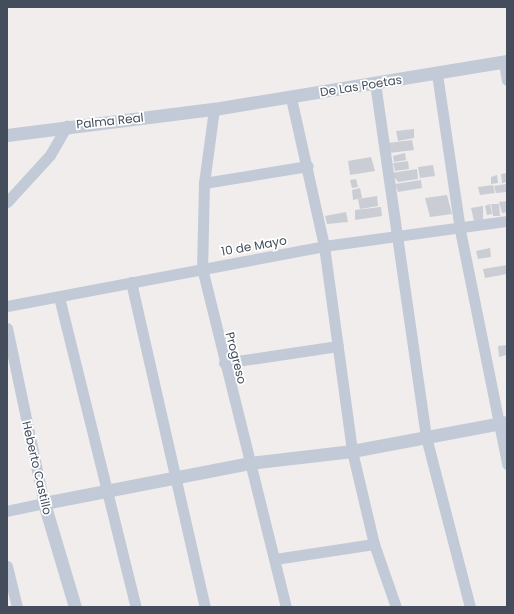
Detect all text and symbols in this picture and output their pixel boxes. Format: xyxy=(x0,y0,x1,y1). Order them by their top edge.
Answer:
street label: De Las Poetas xyxy=(319,72,403,100)
street label: Palma Real xyxy=(76,110,144,132)
street label: 10 de Mayo xyxy=(220,233,288,259)
street label: Progreso xyxy=(223,331,249,385)
street label: Heberto Castillo xyxy=(19,420,55,516)

